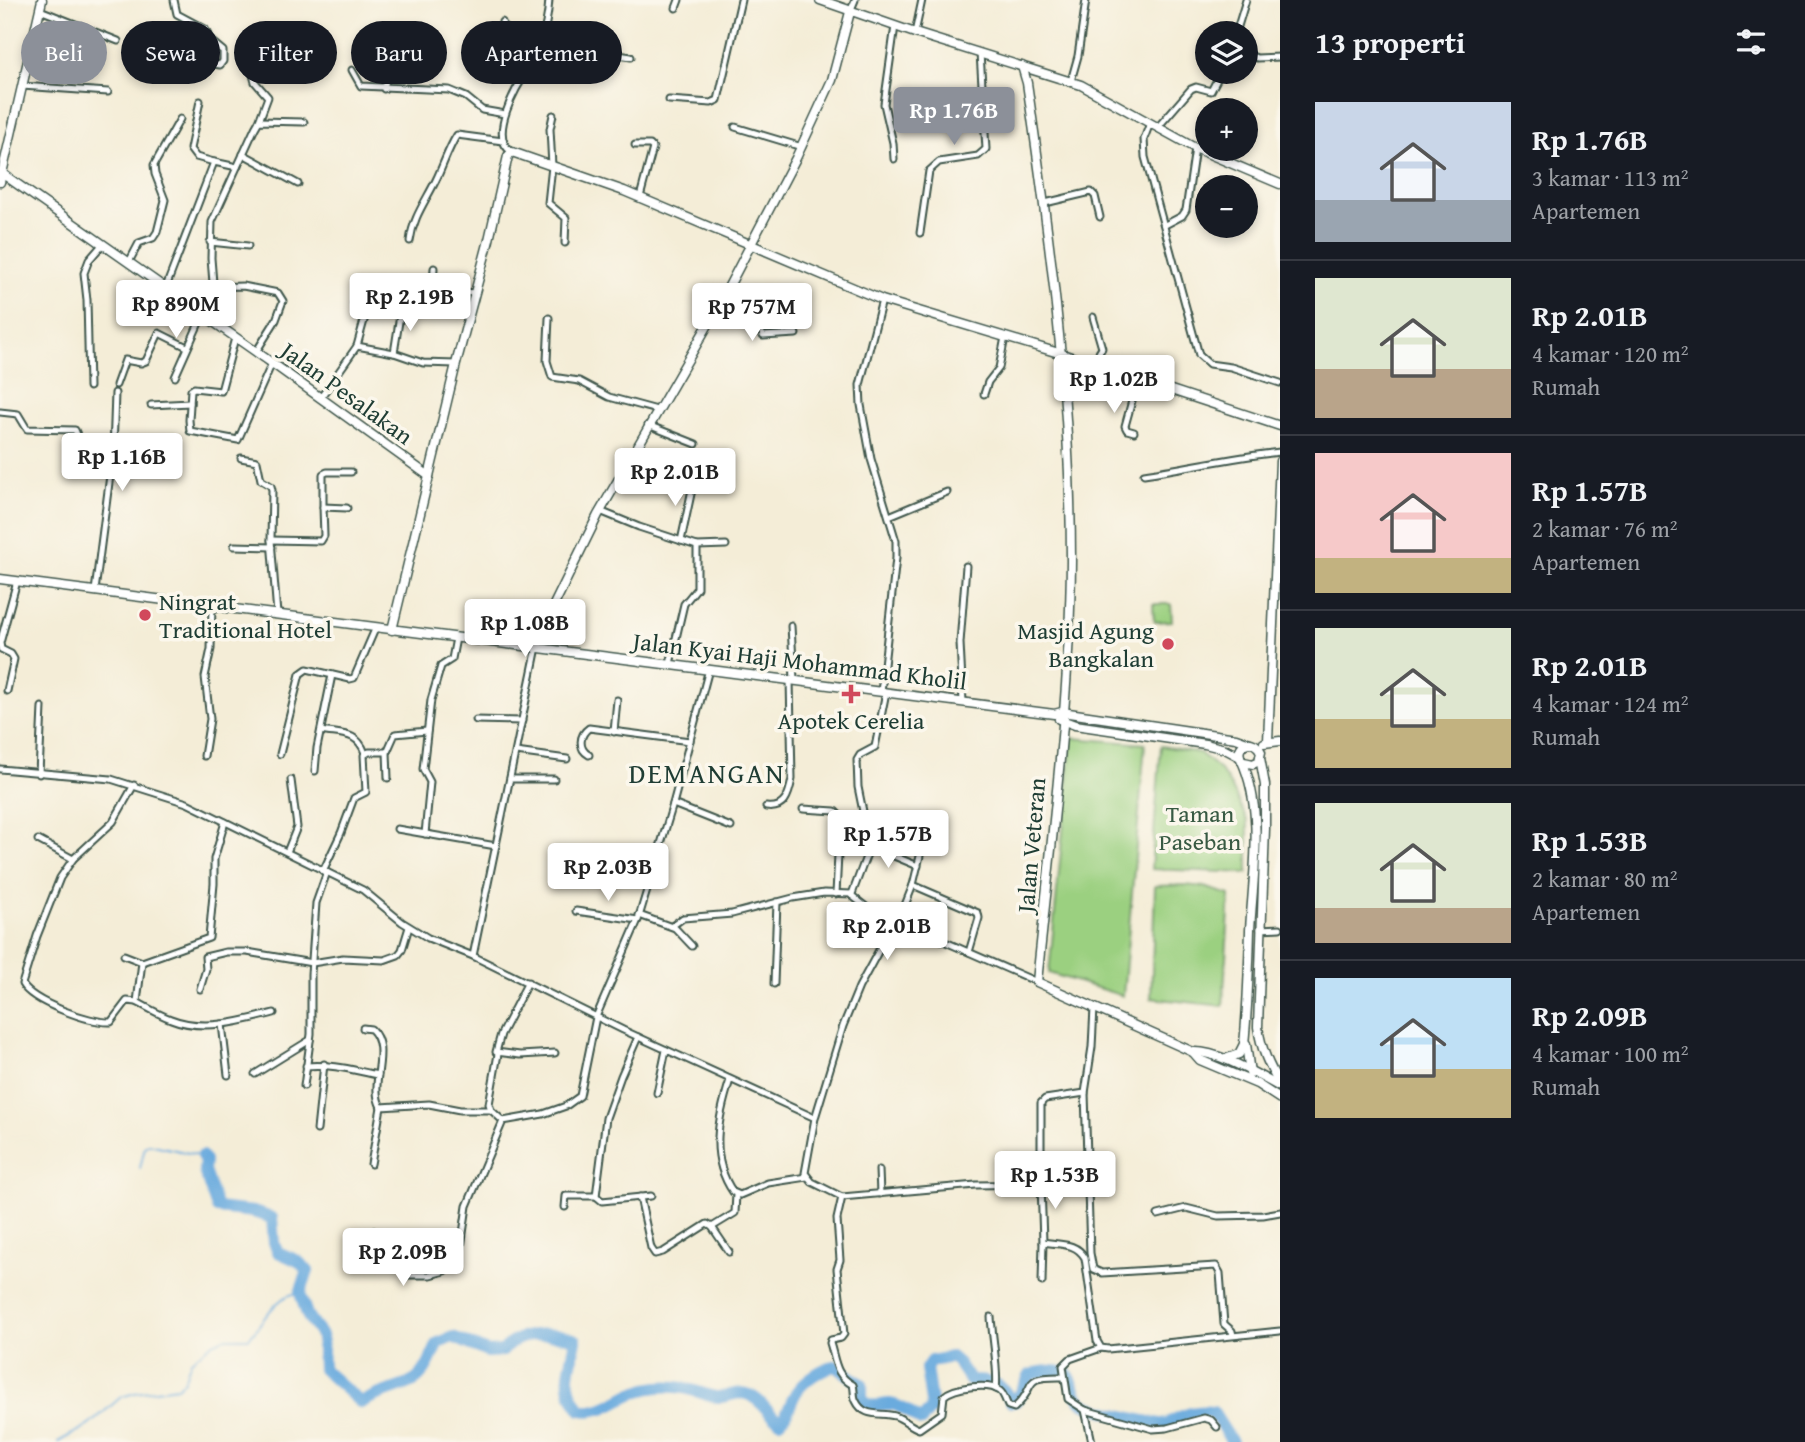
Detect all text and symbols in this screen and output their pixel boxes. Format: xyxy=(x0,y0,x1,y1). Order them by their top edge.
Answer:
text: 13 properti xyxy=(1315,20,1465,64)
chip: Beli xyxy=(21,21,107,84)
chip: Sewa xyxy=(121,21,220,84)
chip: Filter xyxy=(234,21,337,84)
chip: Baru xyxy=(351,21,447,84)
chip: Apartemen xyxy=(461,21,622,84)
map controls xyxy=(1195,21,1258,238)
button: layers xyxy=(1195,21,1258,84)
icon: filters xyxy=(1732,23,1770,61)
pin: Rp 1.76B xyxy=(882,88,1026,147)
text: Rp 1.76B xyxy=(910,93,998,126)
button: + xyxy=(1195,98,1258,161)
text: Rp 1.76B xyxy=(1532,117,1648,161)
icon: home xyxy=(1371,130,1455,214)
text: 3 kamar · 113 m² xyxy=(1532,161,1689,194)
button: − xyxy=(1195,175,1258,238)
text: Apartemen xyxy=(1532,194,1640,227)
pin: Rp 2.19B xyxy=(338,274,482,333)
text: Rp 2.19B xyxy=(366,279,454,312)
pin: Rp 890M xyxy=(111,280,241,340)
pin: Rp 757M xyxy=(687,284,817,343)
text: Rp 890M xyxy=(132,286,220,319)
text: Rp 757M xyxy=(708,289,796,322)
text: Rp 2.01B xyxy=(1532,293,1648,337)
icon: home xyxy=(1371,306,1455,390)
street label: Jalan Pesalakan xyxy=(271,331,421,453)
text: 4 kamar · 120 m² xyxy=(1532,337,1689,370)
pin: Rp 1.02B xyxy=(1042,356,1186,415)
text: Rp 1.02B xyxy=(1070,361,1158,394)
text: Rumah xyxy=(1532,370,1600,403)
pin: Rp 1.16B xyxy=(50,434,194,493)
text: Rp 1.16B xyxy=(78,439,166,472)
pin: Rp 2.01B xyxy=(603,448,747,508)
text: Rp 2.01B xyxy=(631,454,719,487)
text: Rp 1.57B xyxy=(1532,468,1648,512)
icon: home xyxy=(1371,481,1455,565)
text: 2 kamar · 76 m² xyxy=(1532,512,1678,545)
text: Apartemen xyxy=(1532,545,1640,578)
place label: Ningrat Traditional Hotel xyxy=(159,584,332,647)
pin: Rp 1.08B xyxy=(453,600,597,659)
text: Rp 1.08B xyxy=(481,605,569,638)
marker: Ningrat Traditional Hotel xyxy=(137,607,153,623)
place label: Masjid Agung Bangkalan xyxy=(1017,613,1155,676)
street label: Jalan Kyai Haji Mohammad Kholil xyxy=(628,623,969,699)
marker: Masjid Agung Bangkalan xyxy=(1160,636,1176,652)
text: Rp 2.01B xyxy=(1532,643,1648,687)
icon: home xyxy=(1371,656,1455,740)
marker: Apotek Cerelia xyxy=(843,686,859,702)
text: 4 kamar · 124 m² xyxy=(1532,687,1689,720)
place label: Apotek Cerelia xyxy=(778,703,925,738)
text: Rumah xyxy=(1532,720,1600,753)
district label: DEMANGAN xyxy=(628,752,786,793)
street label: Jalan Veteran xyxy=(1007,775,1054,917)
park label: Taman Paseban xyxy=(1159,796,1242,859)
pin: Rp 1.57B xyxy=(816,810,960,870)
text: Rp 1.57B xyxy=(844,816,932,849)
text: Rp 1.53B xyxy=(1532,818,1648,862)
icon: home xyxy=(1371,831,1455,915)
pin: Rp 2.03B xyxy=(536,844,680,903)
text: Rp 2.03B xyxy=(564,849,652,882)
text: 2 kamar · 80 m² xyxy=(1532,862,1678,895)
text: Apartemen xyxy=(1532,895,1640,928)
pin: Rp 2.01B xyxy=(815,902,959,962)
text: Rp 2.01B xyxy=(843,908,931,941)
text: Rp 2.09B xyxy=(1532,993,1648,1037)
icon: home xyxy=(1371,1006,1455,1090)
text: 4 kamar · 100 m² xyxy=(1532,1037,1689,1070)
text: Rumah xyxy=(1532,1070,1600,1103)
pin: Rp 1.53B xyxy=(983,1152,1127,1211)
text: Rp 1.53B xyxy=(1011,1157,1099,1190)
pin: Rp 2.09B xyxy=(331,1228,475,1288)
text: Rp 2.09B xyxy=(359,1234,447,1267)

